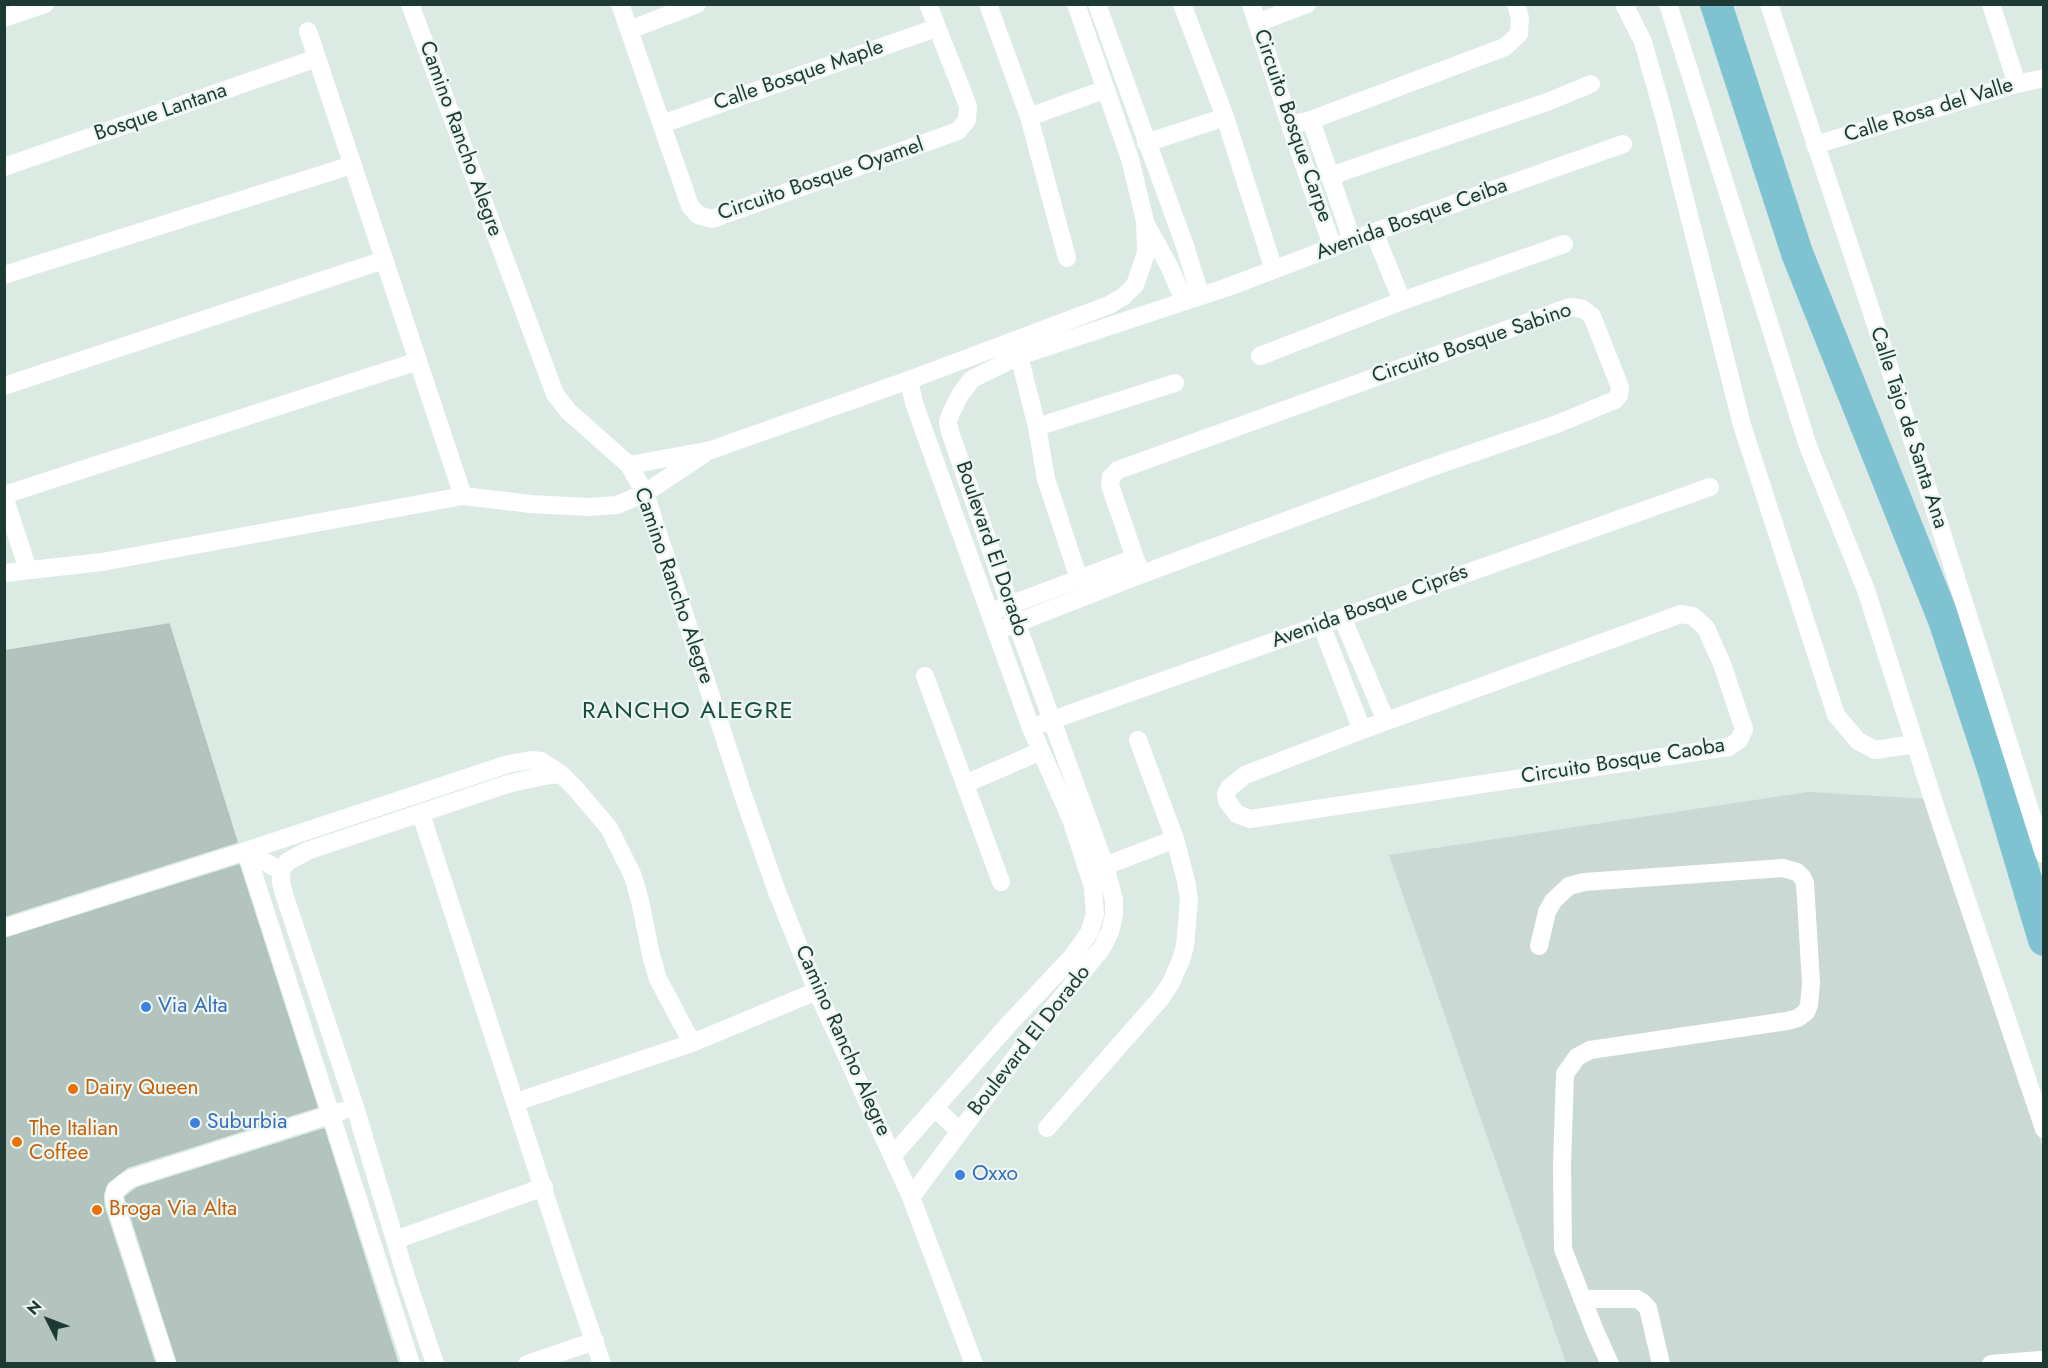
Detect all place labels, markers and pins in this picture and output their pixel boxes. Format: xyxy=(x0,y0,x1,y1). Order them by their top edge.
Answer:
place label: Via Alta xyxy=(158,994,228,1020)
marker: Via Alta xyxy=(139,1000,153,1014)
place label: Dairy Queen xyxy=(85,1076,198,1102)
marker: Dairy Queen xyxy=(66,1082,80,1096)
place label: Suburbia xyxy=(207,1110,287,1136)
marker: Suburbia xyxy=(188,1116,202,1130)
place label: The Italian Coffee xyxy=(29,1117,119,1167)
marker: The Italian Coffee xyxy=(10,1135,24,1149)
place label: Oxxo xyxy=(972,1162,1018,1188)
marker: Oxxo xyxy=(953,1168,967,1182)
place label: Broga Via Alta xyxy=(109,1197,237,1223)
marker: Broga Via Alta xyxy=(90,1203,104,1217)

